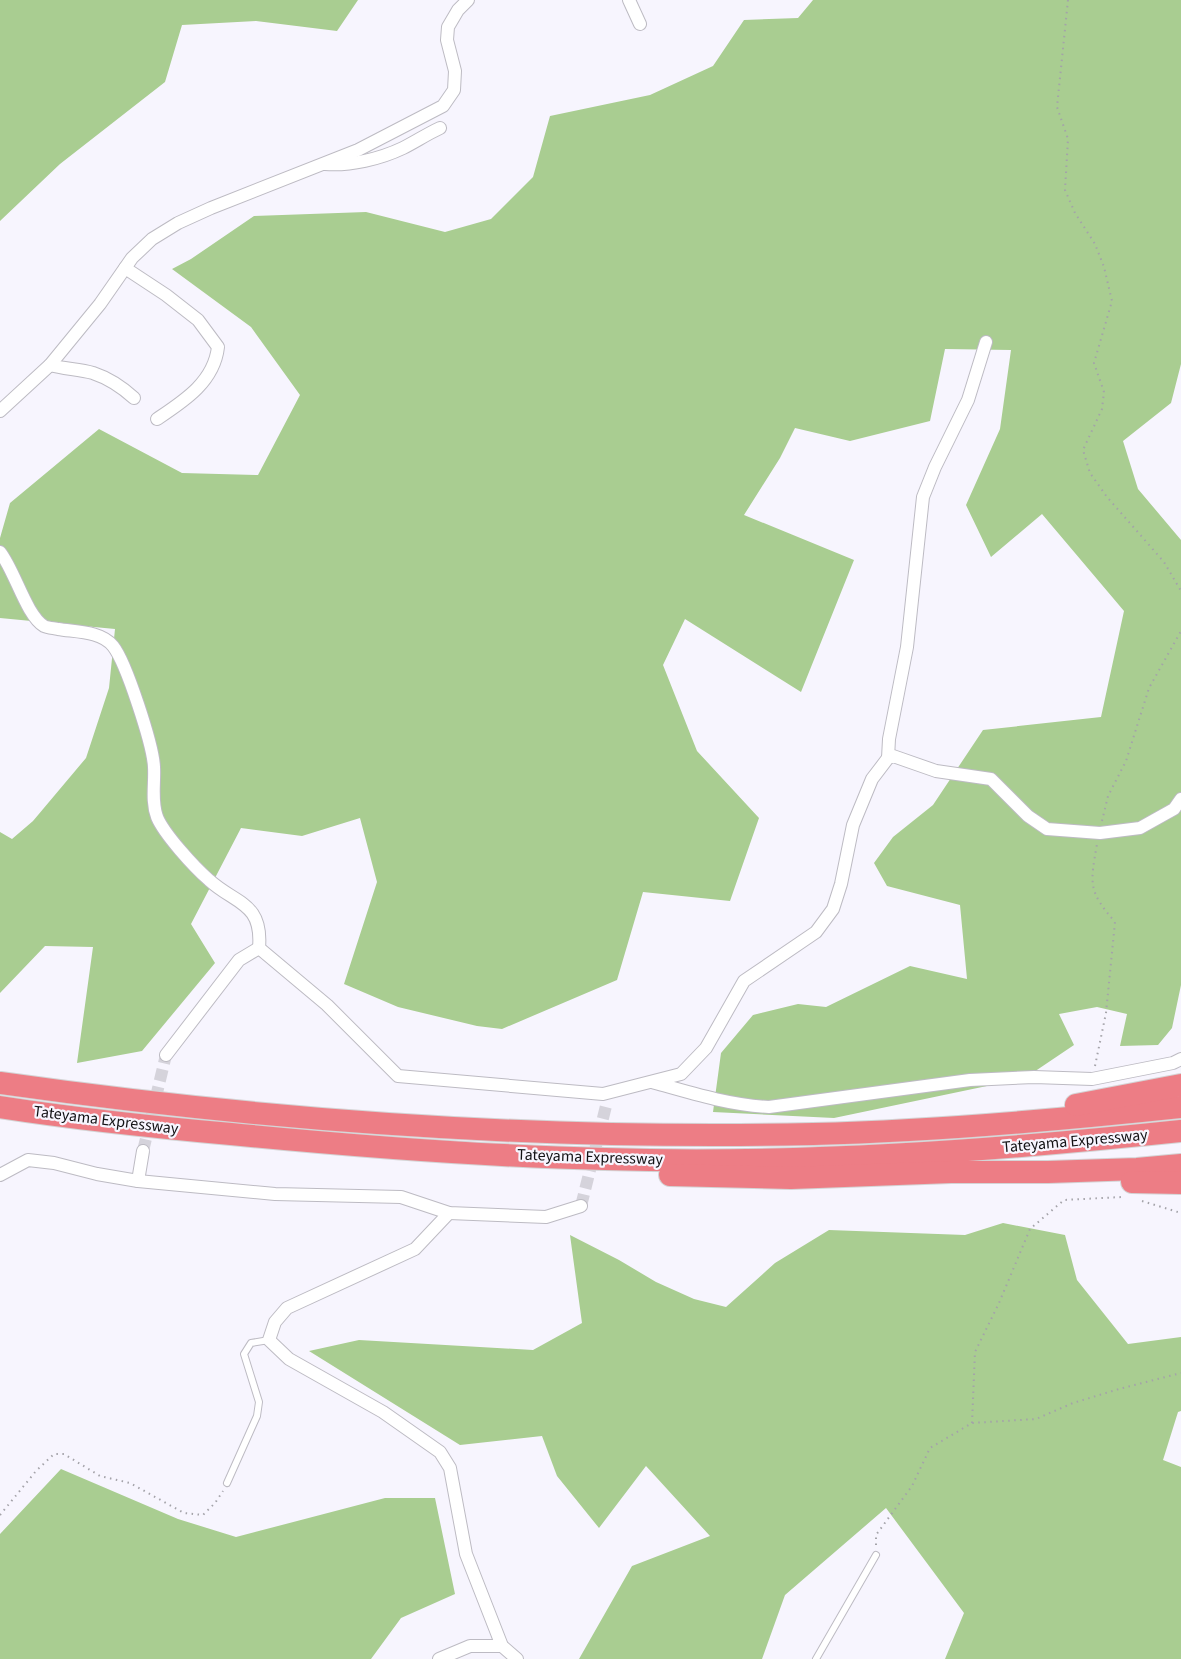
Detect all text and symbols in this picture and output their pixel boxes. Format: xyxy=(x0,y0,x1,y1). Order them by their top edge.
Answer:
street label: Tateyama Expressway xyxy=(32,1100,180,1140)
street label: Tateyama Expressway xyxy=(1001,1124,1149,1158)
street label: Tateyama Expressway xyxy=(517,1143,664,1171)

